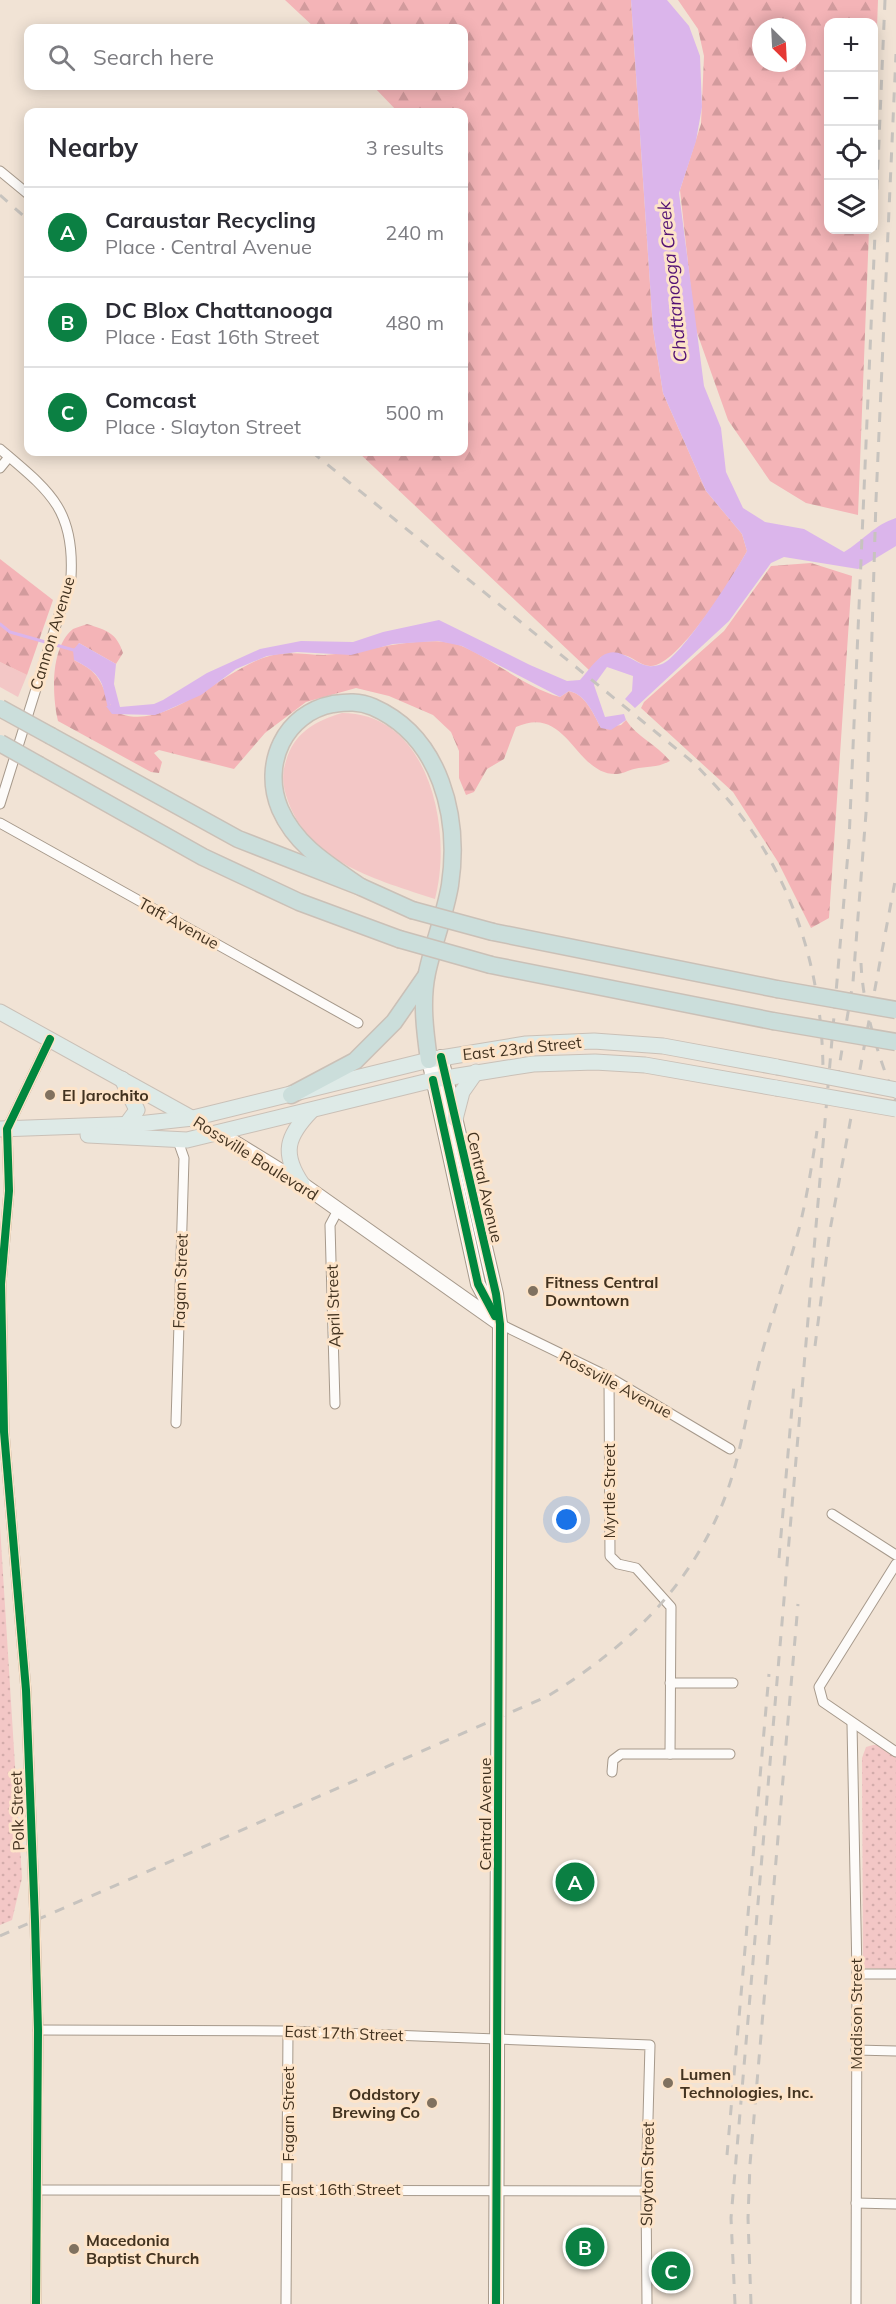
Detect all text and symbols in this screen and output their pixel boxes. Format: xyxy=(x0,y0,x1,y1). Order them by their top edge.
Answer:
north arrow xyxy=(752,18,806,72)
map controls xyxy=(824,18,878,234)
button: + xyxy=(824,18,878,72)
search box xyxy=(24,24,468,90)
icon: search xyxy=(45,41,78,74)
text: Search here xyxy=(93,43,214,71)
button: − xyxy=(824,72,878,126)
button: locate xyxy=(824,126,878,180)
text: Nearby xyxy=(48,131,138,164)
text: 3 results xyxy=(366,135,444,160)
button: layers xyxy=(824,180,878,234)
water label: Chattanooga Creek xyxy=(652,200,692,364)
text: Caraustar Recycling xyxy=(105,206,316,234)
text: A xyxy=(60,220,75,245)
text: 240 m xyxy=(385,220,444,245)
text: Place · Central Avenue xyxy=(105,234,312,259)
text: DC Blox Chattanooga xyxy=(105,296,333,324)
text: B xyxy=(61,310,74,335)
text: 480 m xyxy=(385,310,444,335)
text: Place · East 16th Street xyxy=(105,324,319,349)
text: Comcast xyxy=(105,386,196,414)
text: C xyxy=(61,400,74,425)
text: 500 m xyxy=(385,400,444,425)
text: Place · Slayton Street xyxy=(105,414,301,439)
street label: Cannon Avenue xyxy=(25,574,79,692)
street label: Taft Avenue xyxy=(135,893,223,953)
street label: East 23rd Street xyxy=(462,1032,583,1064)
place label: El Jarochito xyxy=(62,1085,149,1105)
marker: El Jarochito xyxy=(43,1088,57,1102)
street label: Rossville Boulevard xyxy=(190,1112,322,1204)
street label: Central Avenue xyxy=(463,1130,507,1244)
street label: Fagan Street xyxy=(168,1233,192,1329)
street label: April Street xyxy=(322,1264,344,1348)
place label: Fitness Central Downtown xyxy=(545,1272,658,1310)
marker: Fitness Central Downtown xyxy=(526,1284,540,1298)
street label: Rossville Avenue xyxy=(556,1346,676,1422)
street label: Myrtle Street xyxy=(599,1443,619,1539)
your location xyxy=(552,1505,581,1534)
street label: Central Avenue xyxy=(475,1757,495,1871)
street label: Polk Street xyxy=(6,1770,28,1851)
pin: A xyxy=(556,1860,594,1904)
street label: Madison Street xyxy=(846,1958,866,2070)
street label: East 17th Street xyxy=(284,2021,404,2045)
place label: Lumen Technologies, Inc. xyxy=(680,2064,814,2102)
street label: Fagan Street xyxy=(278,2066,298,2162)
marker: Lumen Technologies, Inc. xyxy=(661,2076,675,2090)
place label: Oddstory Brewing Co xyxy=(332,2084,420,2122)
marker: Oddstory Brewing Co xyxy=(425,2096,439,2110)
street label: Slayton Street xyxy=(636,2121,658,2226)
street label: East 16th Street xyxy=(281,2179,401,2199)
pin: B xyxy=(566,2224,604,2270)
place label: Macedonia Baptist Church xyxy=(86,2230,199,2268)
marker: Macedonia Baptist Church xyxy=(67,2242,81,2256)
pin: C xyxy=(652,2248,690,2294)

